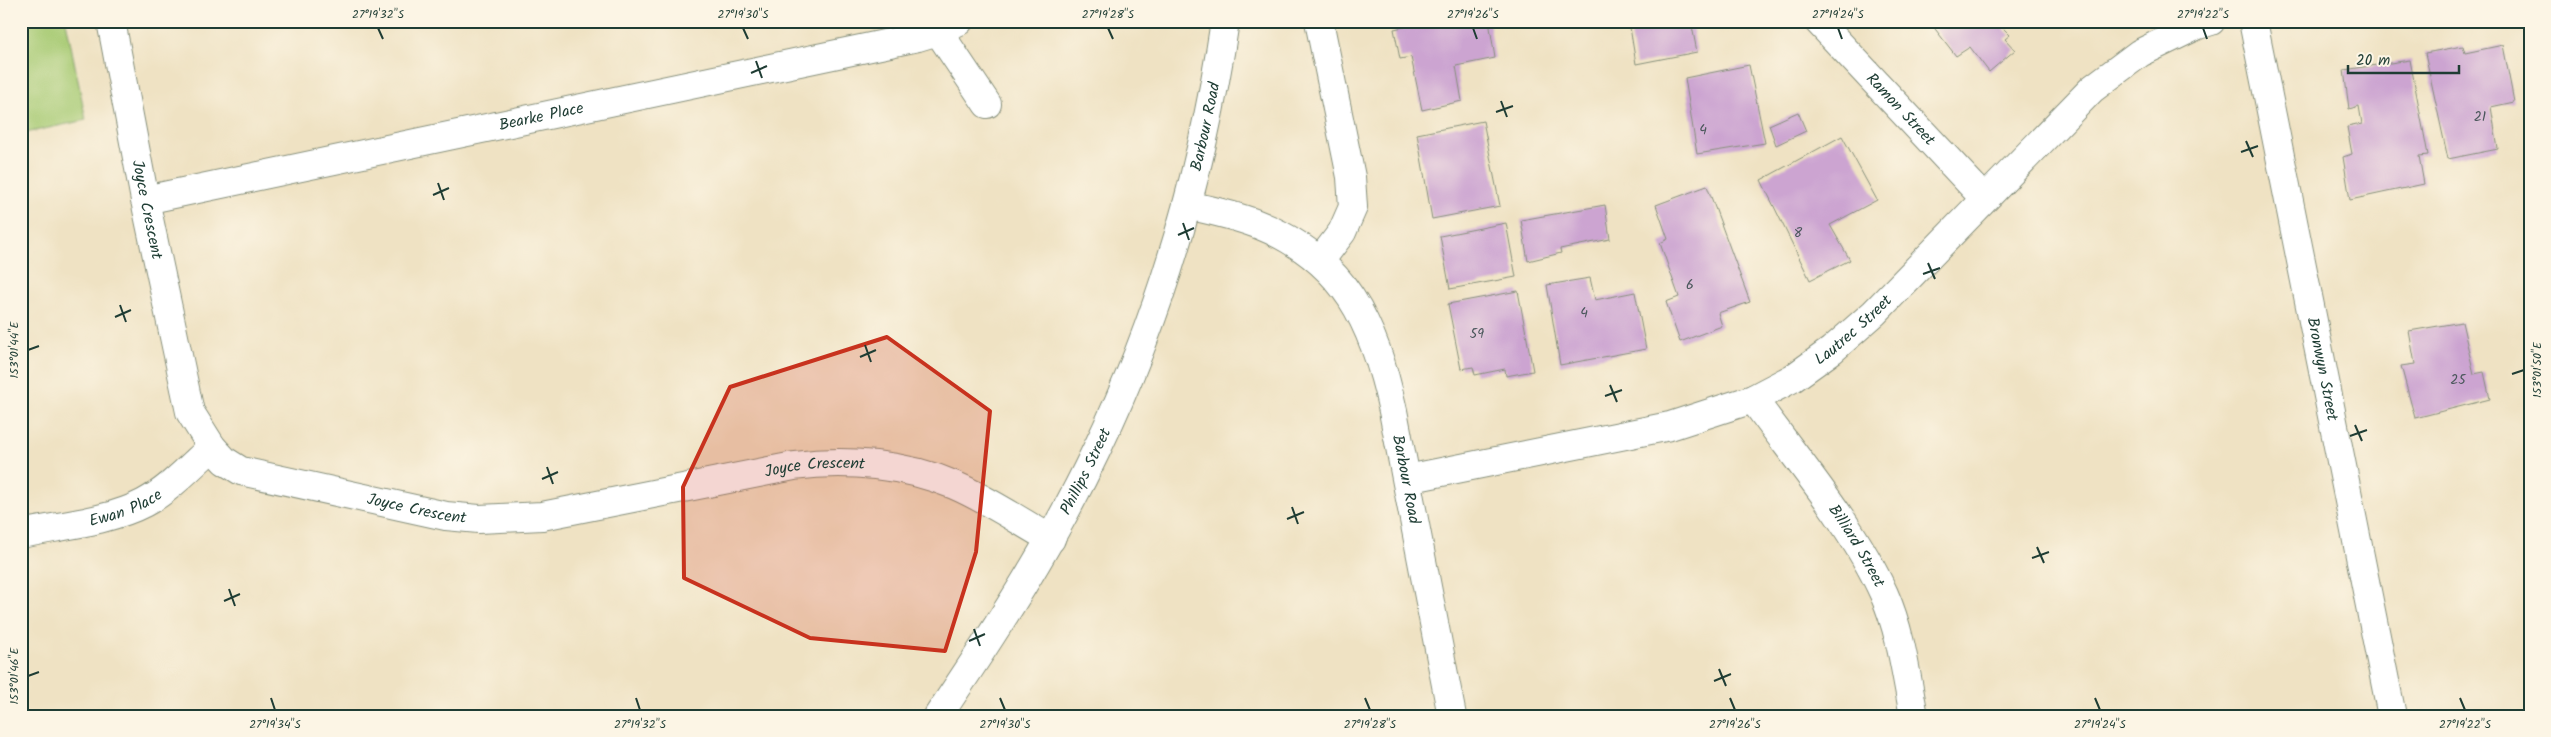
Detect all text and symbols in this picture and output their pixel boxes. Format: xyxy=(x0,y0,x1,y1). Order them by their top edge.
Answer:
text: 27°19'32"S xyxy=(352,5,405,24)
text: 27°19'30"S xyxy=(717,5,769,24)
text: 27°19'28"S xyxy=(1082,5,1135,24)
text: 27°19'26"S xyxy=(1447,5,1500,24)
text: 27°19'24"S xyxy=(1812,5,1865,24)
text: 27°19'22"S xyxy=(2177,5,2230,24)
scale bar xyxy=(2348,42,2460,74)
text: 20 m xyxy=(2356,49,2390,73)
street label: Ramon Street xyxy=(1860,67,1942,152)
street label: Barbour Road xyxy=(1184,79,1227,174)
street label: Bearke Place xyxy=(497,95,586,138)
house number: 21 xyxy=(2474,106,2486,128)
house number: 4 xyxy=(1699,119,1707,141)
street label: Joyce Crescent xyxy=(125,158,170,262)
house number: 8 xyxy=(1794,222,1803,244)
house number: 6 xyxy=(1686,274,1694,296)
street label: Lautrec Street xyxy=(1809,288,1899,371)
house number: 4 xyxy=(1580,302,1588,324)
street label: Bronwyn Street xyxy=(2300,315,2345,424)
text: 153°01'44"E xyxy=(5,321,24,378)
house number: 59 xyxy=(1470,323,1484,345)
text: 153°01'50"E xyxy=(2528,341,2547,398)
house number: 25 xyxy=(2450,369,2467,391)
street label: Phillips Street xyxy=(1053,423,1118,519)
street label: Barbour Road xyxy=(1385,433,1427,527)
street label: Joyce Crescent xyxy=(762,451,867,484)
street label: Ewan Place xyxy=(87,483,167,533)
street label: Joyce Crescent xyxy=(365,487,468,530)
street label: Billiard Street xyxy=(1822,499,1892,592)
text: 153°01'46"E xyxy=(5,647,24,704)
text: 27°19'34"S xyxy=(249,715,301,734)
text: 27°19'32"S xyxy=(614,715,667,734)
text: 27°19'30"S xyxy=(979,715,1031,734)
text: 27°19'28"S xyxy=(1344,715,1397,734)
text: 27°19'26"S xyxy=(1709,715,1762,734)
text: 27°19'24"S xyxy=(2074,715,2127,734)
text: 27°19'22"S xyxy=(2439,715,2492,734)

